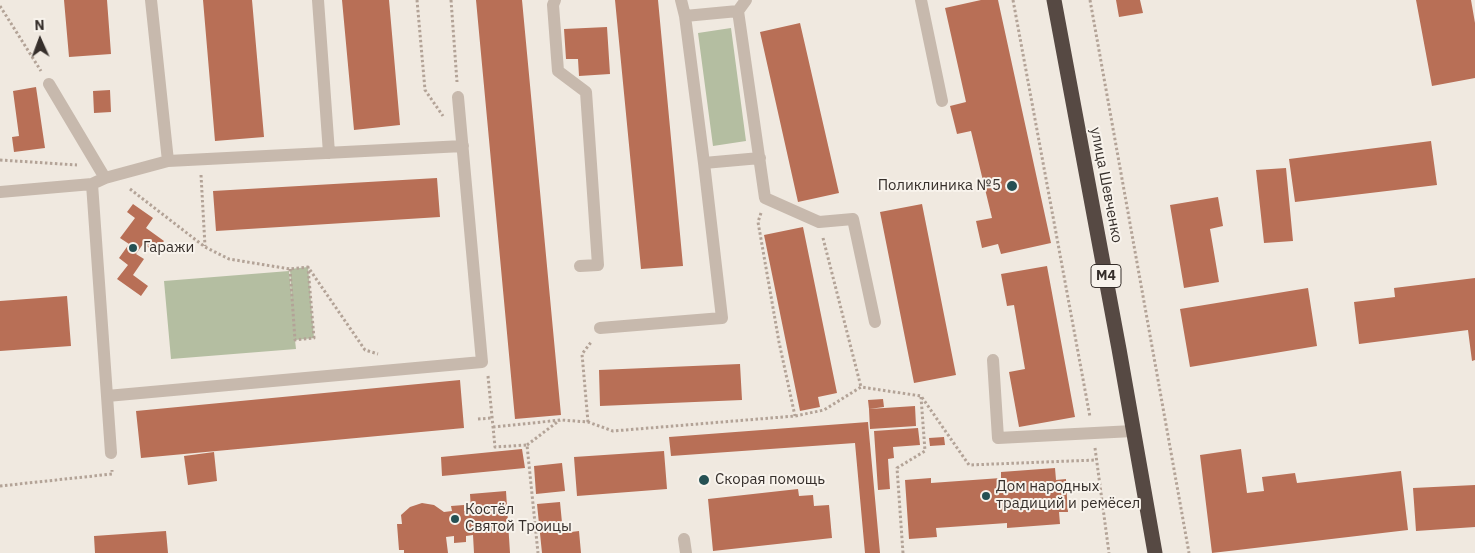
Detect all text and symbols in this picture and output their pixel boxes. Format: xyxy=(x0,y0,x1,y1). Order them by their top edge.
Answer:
north arrow xyxy=(15,15,65,65)
text: N xyxy=(34,16,45,34)
street label: улица Шевченко xyxy=(1086,126,1126,244)
place label: Поликлиника №5 xyxy=(878,177,1001,195)
marker: Поликлиника №5 xyxy=(1005,179,1019,193)
place label: Гаражи xyxy=(143,239,194,257)
marker: Гаражи xyxy=(127,242,139,254)
road number: M4 xyxy=(1091,264,1121,288)
place label: Скорая помощь xyxy=(715,471,825,489)
marker: Скорая помощь xyxy=(697,473,711,487)
place label: Дом народных традиций и ремёсел xyxy=(996,478,1140,513)
marker: Дом народных традиций и ремёсел xyxy=(980,490,992,502)
place label: Костёл Святой Троицы xyxy=(465,501,572,536)
marker: Костёл Святой Троицы xyxy=(449,513,461,525)

